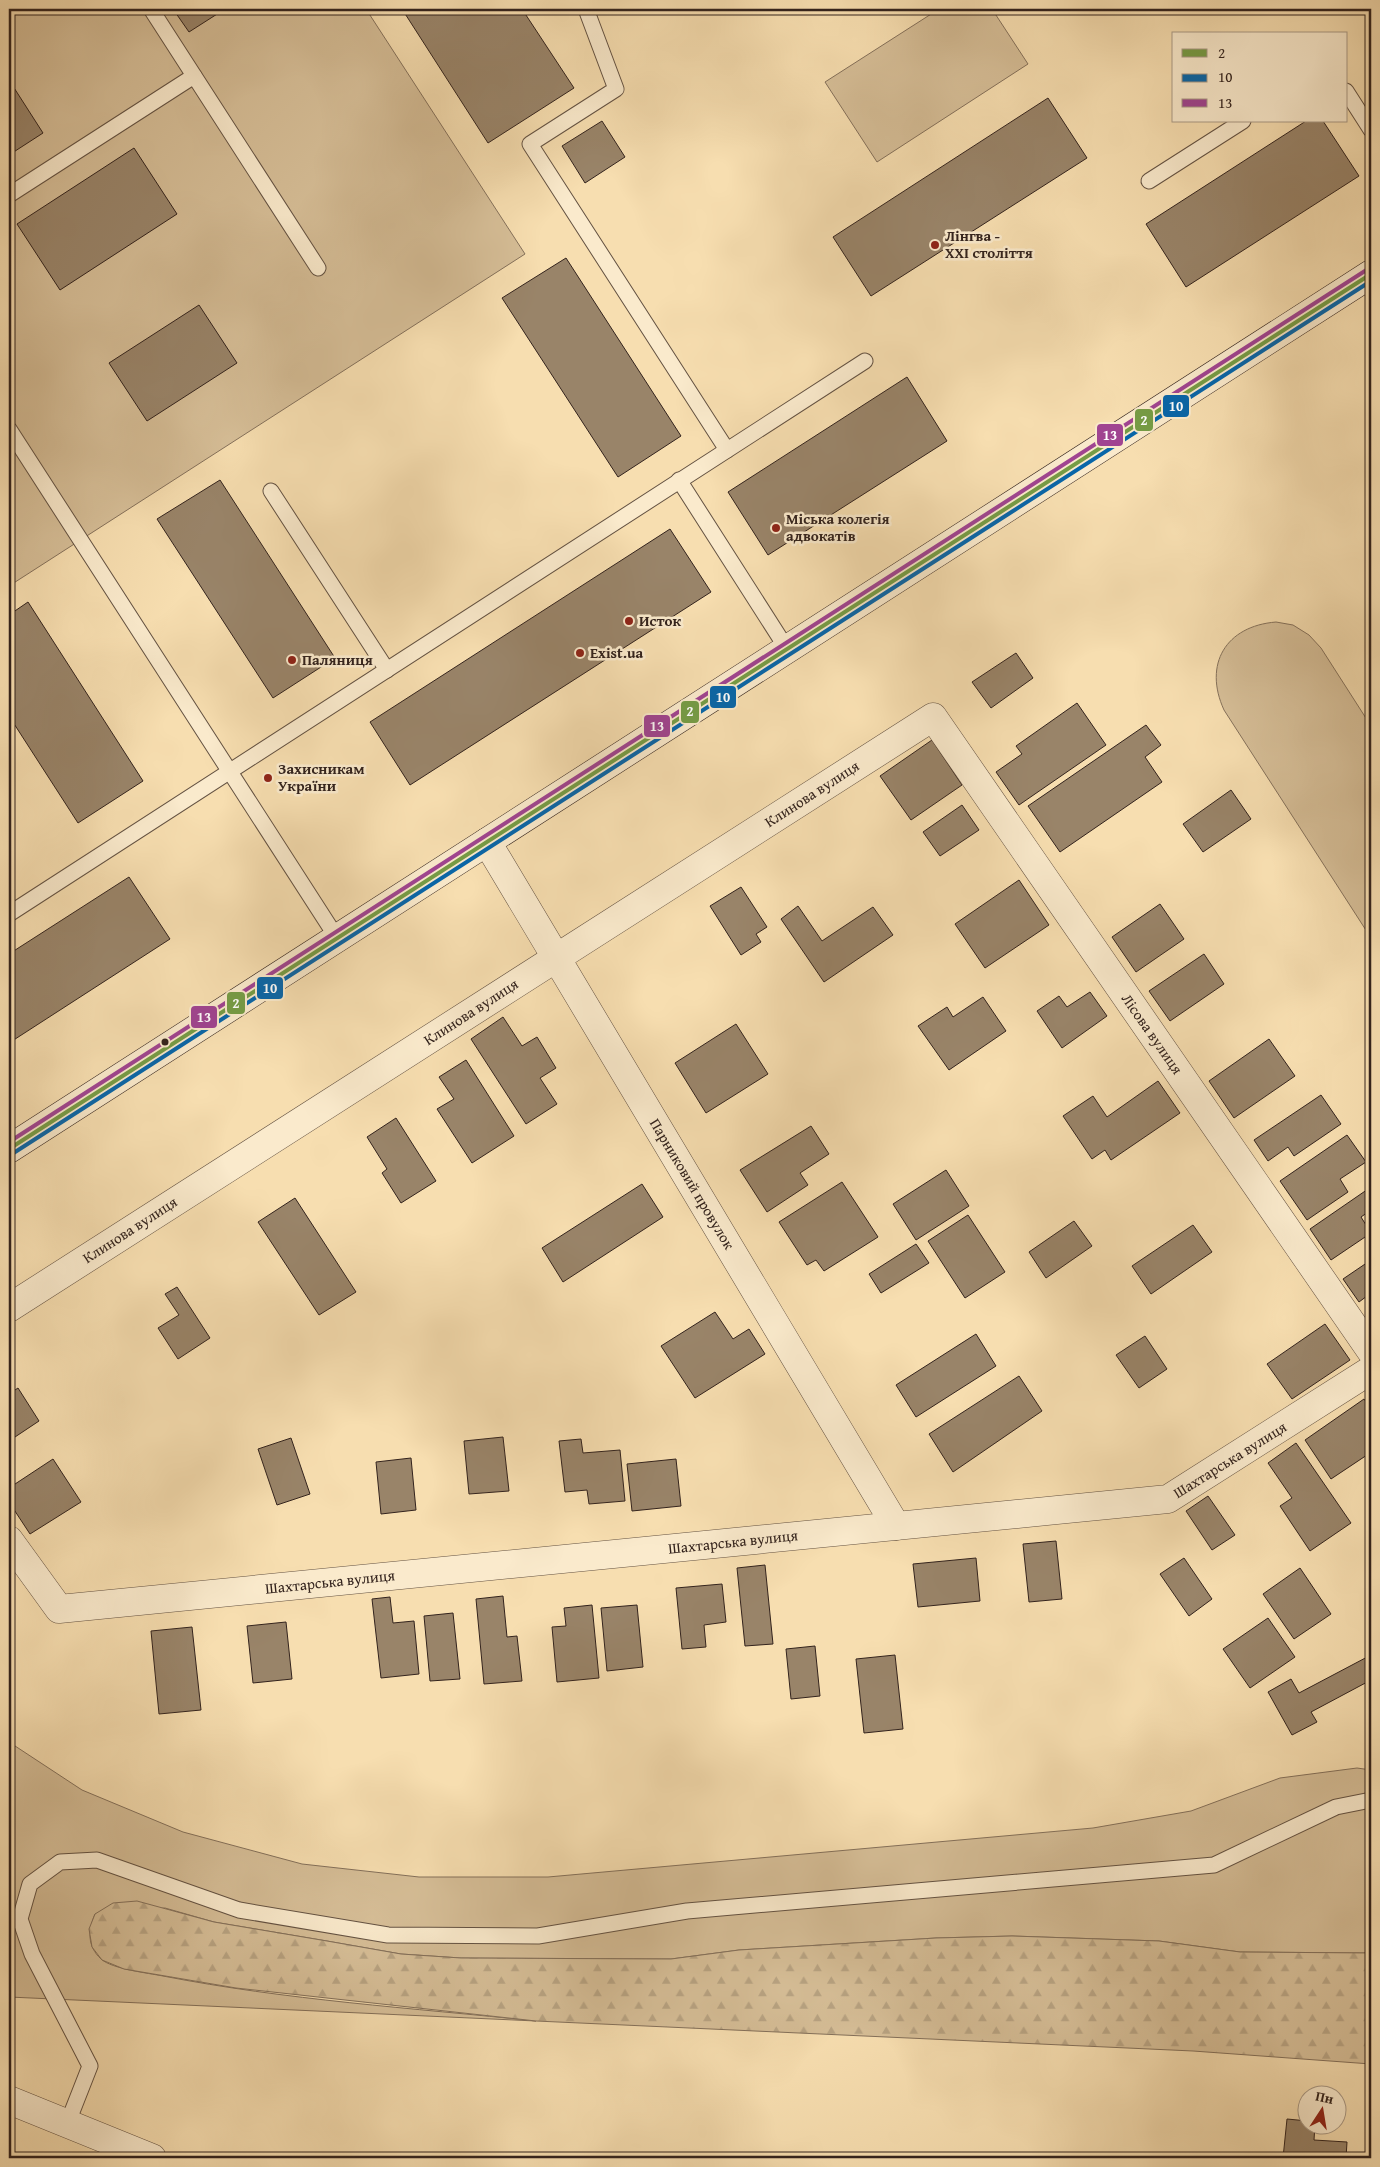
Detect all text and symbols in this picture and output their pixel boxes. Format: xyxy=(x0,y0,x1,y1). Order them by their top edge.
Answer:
legend xyxy=(1172,32,1348,122)
text: 2 xyxy=(1218,42,1225,63)
text: 10 xyxy=(1218,66,1232,87)
text: 13 xyxy=(1218,92,1232,113)
place label: Лінгва - XXI століття xyxy=(945,225,1033,263)
marker: Лінгва - XXI століття xyxy=(929,239,941,251)
line badge: 10 xyxy=(1162,394,1190,418)
text: 10 xyxy=(1169,396,1183,416)
line badge: 2 xyxy=(1134,408,1154,432)
text: 2 xyxy=(1140,410,1148,430)
line badge: 13 xyxy=(1096,423,1124,447)
text: 13 xyxy=(1103,425,1117,445)
place label: Міська колегія адвокатів xyxy=(786,508,890,546)
marker: Міська колегія адвокатів xyxy=(770,522,782,534)
place label: Исток xyxy=(639,610,681,631)
marker: Исток xyxy=(623,615,635,627)
place label: Exist.ua xyxy=(590,642,644,663)
marker: Exist.ua xyxy=(574,647,586,659)
place label: Паляниця xyxy=(302,649,373,670)
marker: Паляниця xyxy=(286,654,298,666)
line badge: 10 xyxy=(709,685,737,709)
text: 10 xyxy=(716,687,730,707)
line badge: 2 xyxy=(680,700,700,724)
text: 2 xyxy=(686,701,694,721)
line badge: 13 xyxy=(643,714,671,738)
text: 13 xyxy=(650,716,664,736)
street label: Клинова вулиця xyxy=(760,755,863,832)
place label: Захисникам України xyxy=(278,758,365,796)
marker: Захисникам України xyxy=(262,772,274,784)
street label: Клинова вулиця xyxy=(419,973,522,1050)
line badge: 10 xyxy=(256,976,284,1000)
text: 10 xyxy=(263,978,277,998)
street label: Лісова вулиця xyxy=(1117,989,1188,1079)
line badge: 2 xyxy=(226,991,246,1015)
text: 2 xyxy=(232,993,240,1013)
line badge: 13 xyxy=(190,1005,218,1029)
text: 13 xyxy=(197,1007,211,1027)
unlabelled marker xyxy=(160,1037,170,1047)
street label: Парниковий провулок xyxy=(645,1114,740,1253)
street label: Клинова вулиця xyxy=(78,1191,181,1268)
street label: Шахтарська вулиця xyxy=(1169,1416,1291,1503)
street label: Шахтарська вулиця xyxy=(667,1524,799,1559)
street label: Шахтарська вулиця xyxy=(264,1564,396,1599)
north arrow xyxy=(1298,2084,1348,2134)
text: Пн xyxy=(1314,2086,1336,2109)

